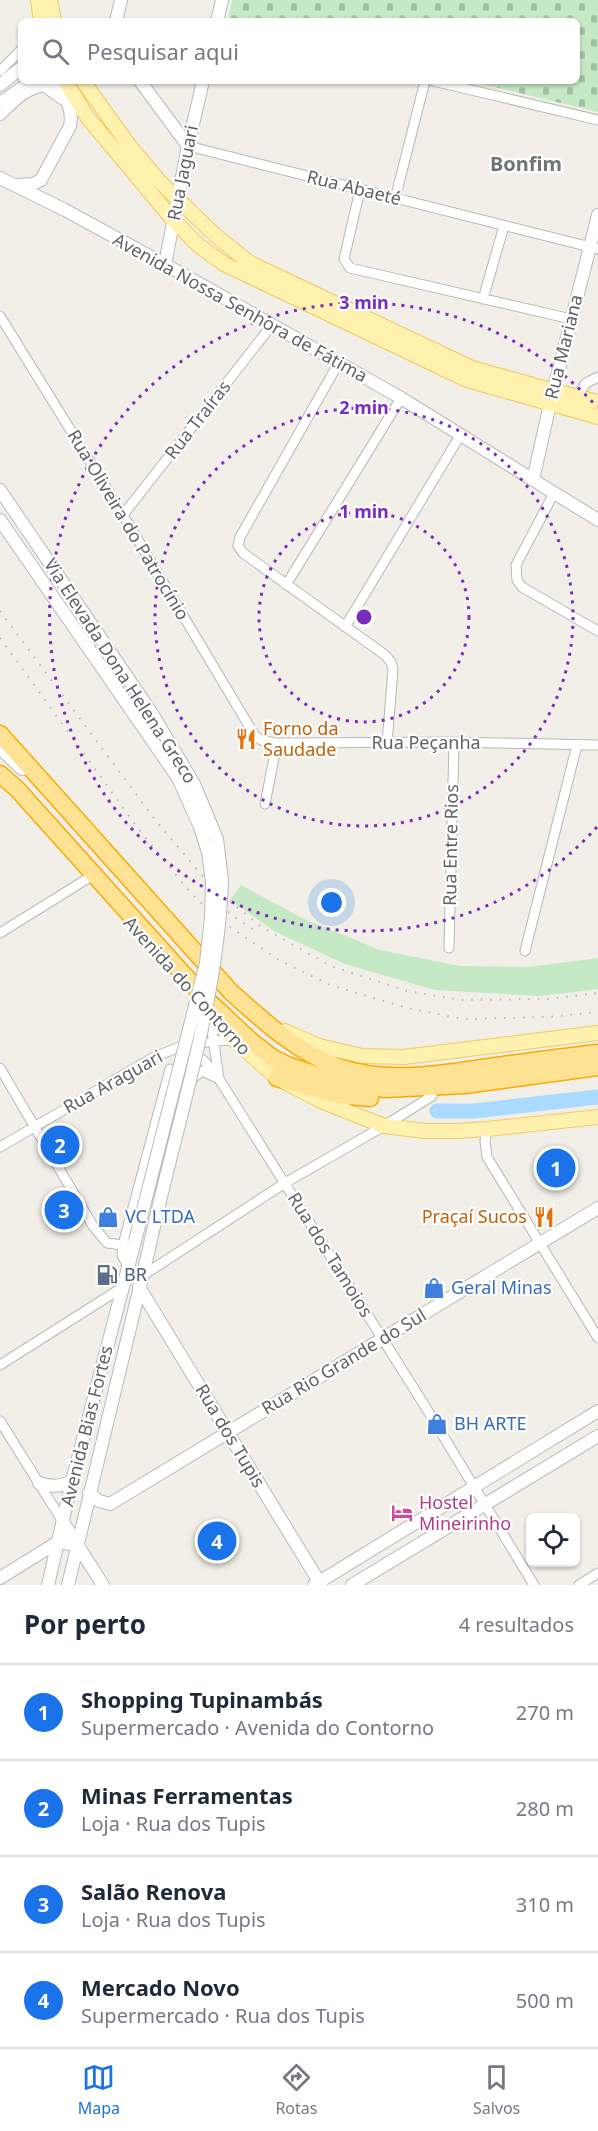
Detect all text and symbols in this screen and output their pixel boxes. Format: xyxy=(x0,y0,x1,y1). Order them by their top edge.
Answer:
search box xyxy=(18,18,580,84)
icon: search xyxy=(39,35,72,68)
text: Pesquisar aqui xyxy=(87,36,239,66)
street label: Rua Jaguari xyxy=(161,123,203,222)
district label: Bonfim xyxy=(490,150,562,177)
street label: Rua Abaeté xyxy=(304,164,404,210)
street label: Avenida Nossa Senhora de Fátima xyxy=(109,227,372,387)
text: 3 min xyxy=(339,290,389,314)
street label: Rua Mariana xyxy=(538,292,588,402)
street label: Rua Traíras xyxy=(159,375,236,464)
text: 2 min xyxy=(339,395,389,419)
street label: Rua Oliveira do Patrocínio xyxy=(62,425,195,624)
text: 1 min xyxy=(339,499,389,523)
street label: Via Elevada Dona Helena Greco xyxy=(39,553,203,788)
centre of rings xyxy=(354,607,374,627)
place label: Forno da Saudade xyxy=(263,716,339,761)
restaurant icon: Forno da Saudade xyxy=(234,727,258,751)
street label: Rua Peçanha xyxy=(371,730,481,754)
street label: Rua Entre Rios xyxy=(437,784,463,906)
your location xyxy=(317,888,346,917)
street label: Avenida do Contorno xyxy=(119,911,257,1060)
street label: Rua Araguari xyxy=(59,1044,167,1118)
pin: 2 xyxy=(40,1122,80,1168)
pin: 1 xyxy=(536,1146,576,1190)
pin: 3 xyxy=(44,1188,84,1232)
street label: Rua dos Tamoios xyxy=(283,1188,379,1321)
place label: VC LTDA xyxy=(125,1204,196,1228)
place label: Praçaí Sucos xyxy=(422,1204,527,1228)
shop icon: VC LTDA xyxy=(96,1205,120,1229)
restaurant icon: Praçaí Sucos xyxy=(532,1205,556,1229)
place label: BR xyxy=(124,1262,147,1286)
fuel station icon: BR xyxy=(95,1263,119,1287)
place label: Geral Minas xyxy=(451,1275,552,1299)
shop icon: Geral Minas xyxy=(422,1276,446,1300)
street label: Rua Rio Grande do Sul xyxy=(257,1302,430,1420)
street label: Avenida Bias Fortes xyxy=(54,1343,118,1509)
street label: Rua dos Tupis xyxy=(190,1379,271,1492)
place label: BH ARTE xyxy=(454,1411,526,1435)
shop icon: BH ARTE xyxy=(425,1412,449,1436)
place label: Hostel Mineirinho xyxy=(419,1490,511,1535)
hotel icon: Hostel Mineirinho xyxy=(390,1501,414,1525)
map controls xyxy=(526,1513,580,1567)
button: locate xyxy=(526,1513,580,1567)
pin: 4 xyxy=(198,1518,236,1564)
text: Por perto xyxy=(24,1606,146,1642)
text: 4 resultados xyxy=(459,1611,574,1638)
text: Shopping Tupinambás xyxy=(81,1684,323,1714)
text: 1 xyxy=(38,1699,49,1726)
text: 270 m xyxy=(516,1699,574,1726)
text: Supermercado · Avenida do Contorno xyxy=(81,1714,434,1741)
text: Minas Ferramentas xyxy=(81,1780,293,1810)
text: 2 xyxy=(38,1795,49,1822)
text: 280 m xyxy=(516,1795,574,1822)
text: Loja · Rua dos Tupis xyxy=(81,1810,266,1837)
text: Salão Renova xyxy=(81,1876,226,1906)
text: 3 xyxy=(38,1891,49,1918)
text: 310 m xyxy=(516,1891,574,1918)
text: Loja · Rua dos Tupis xyxy=(81,1906,266,1933)
text: Mercado Novo xyxy=(81,1972,240,2002)
text: 4 xyxy=(38,1987,49,2014)
text: 500 m xyxy=(516,1987,574,2014)
text: Supermercado · Rua dos Tupis xyxy=(81,2002,365,2029)
tab: Mapa xyxy=(78,2061,120,2119)
tab: Rotas xyxy=(275,2061,317,2119)
tab: Salvos xyxy=(473,2061,520,2119)

